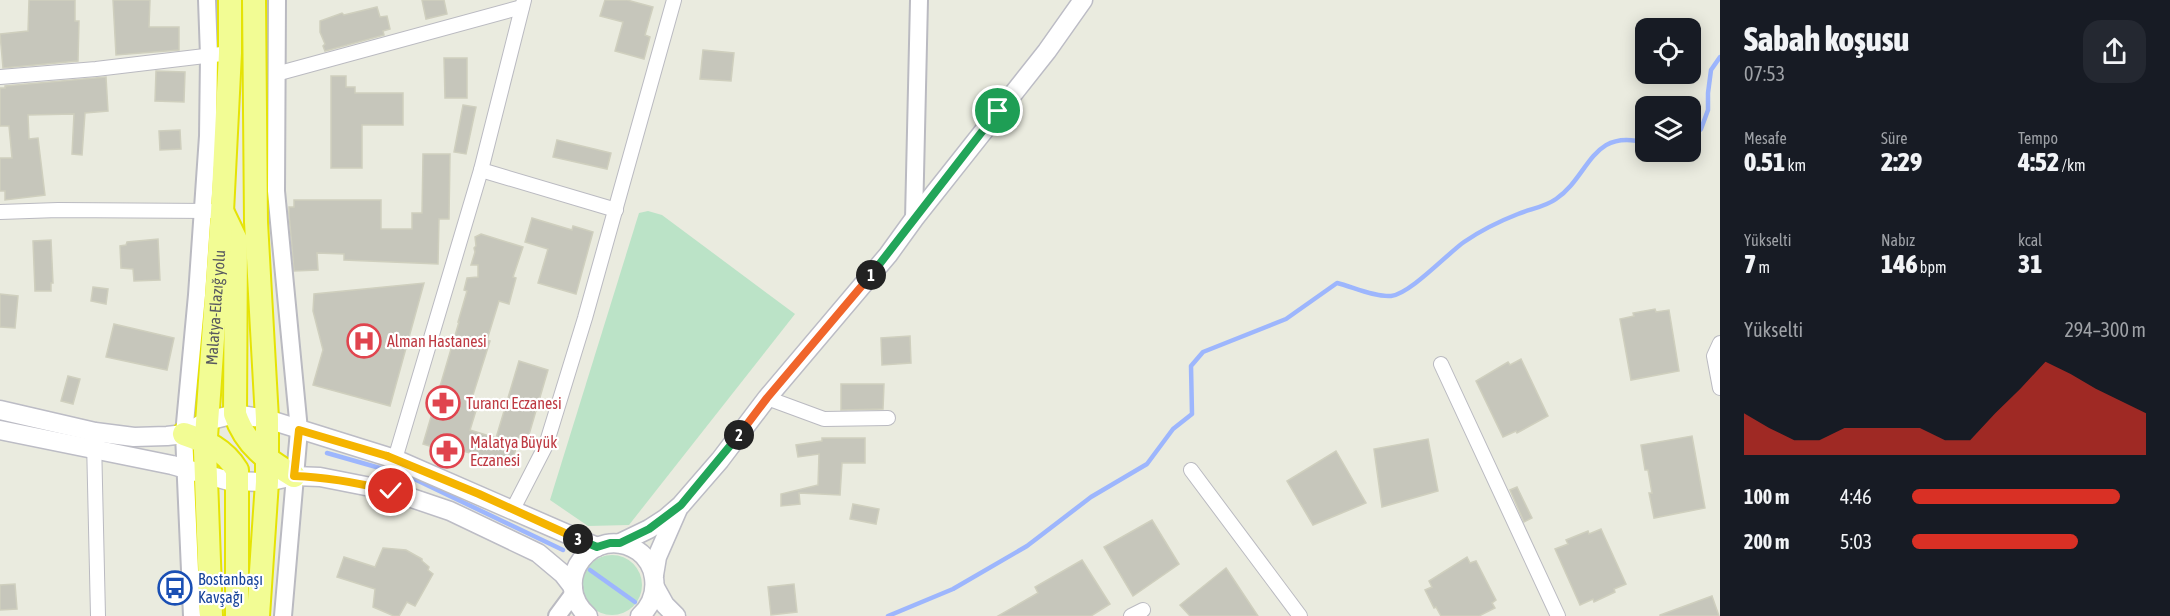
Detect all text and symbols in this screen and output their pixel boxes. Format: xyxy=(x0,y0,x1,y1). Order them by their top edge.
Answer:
map controls xyxy=(1635,18,1701,162)
button: locate xyxy=(1635,18,1701,84)
text: Sabah koşusu xyxy=(1744,20,1909,58)
button: share xyxy=(2083,20,2146,83)
text: 07:53 xyxy=(1744,62,1785,85)
pin xyxy=(972,85,1023,136)
icon: arrive xyxy=(981,94,1014,127)
button: layers xyxy=(1635,96,1701,162)
text: Mesafe xyxy=(1744,129,1787,147)
text: Süre xyxy=(1881,129,1907,147)
text: Tempo xyxy=(2018,129,2058,147)
text: 0.51 xyxy=(1744,147,1785,177)
text: 2:29 xyxy=(1881,147,1922,177)
text: 4:52 xyxy=(2018,147,2059,177)
text: km xyxy=(1785,156,1806,174)
text: /km xyxy=(2059,156,2085,174)
text: Yükselti xyxy=(1744,231,1791,249)
text: Nabız xyxy=(1881,231,1915,249)
text: kcal xyxy=(2018,231,2042,249)
street label: Malatya-Elazığ yolu xyxy=(202,249,228,366)
text: 7 xyxy=(1744,249,1756,279)
text: 146 xyxy=(1881,249,1918,279)
text: 31 xyxy=(2018,249,2042,279)
text: m xyxy=(1756,258,1770,276)
text: bpm xyxy=(1918,258,1947,276)
pin: 1 xyxy=(856,260,886,290)
text: 1 xyxy=(867,266,875,284)
text: Yükselti xyxy=(1744,318,1803,341)
text: 294–300 m xyxy=(2064,318,2146,341)
hospital icon: Alman Hastanesi xyxy=(346,323,382,359)
place label: Alman Hastanesi xyxy=(387,332,487,350)
pharmacy icon: Turancı Eczanesi xyxy=(425,385,461,421)
place label: Turancı Eczanesi xyxy=(466,394,562,412)
pin: 2 xyxy=(724,420,754,450)
text: 2 xyxy=(735,426,743,444)
pharmacy icon: Malatya Büyük Eczanesi xyxy=(429,433,465,469)
place label: Malatya Büyük Eczanesi xyxy=(470,433,557,469)
pin xyxy=(365,465,416,516)
icon: check xyxy=(374,474,407,507)
text: 100 m xyxy=(1744,485,1789,508)
text: 4:46 xyxy=(1840,485,1872,508)
pin: 3 xyxy=(563,524,593,554)
text: 3 xyxy=(574,530,582,548)
text: 200 m xyxy=(1744,530,1789,553)
text: 5:03 xyxy=(1840,530,1872,553)
bus stop icon: Bostanbaşı Kavşağı xyxy=(157,570,193,606)
place label: Bostanbaşı Kavşağı xyxy=(198,570,263,607)

